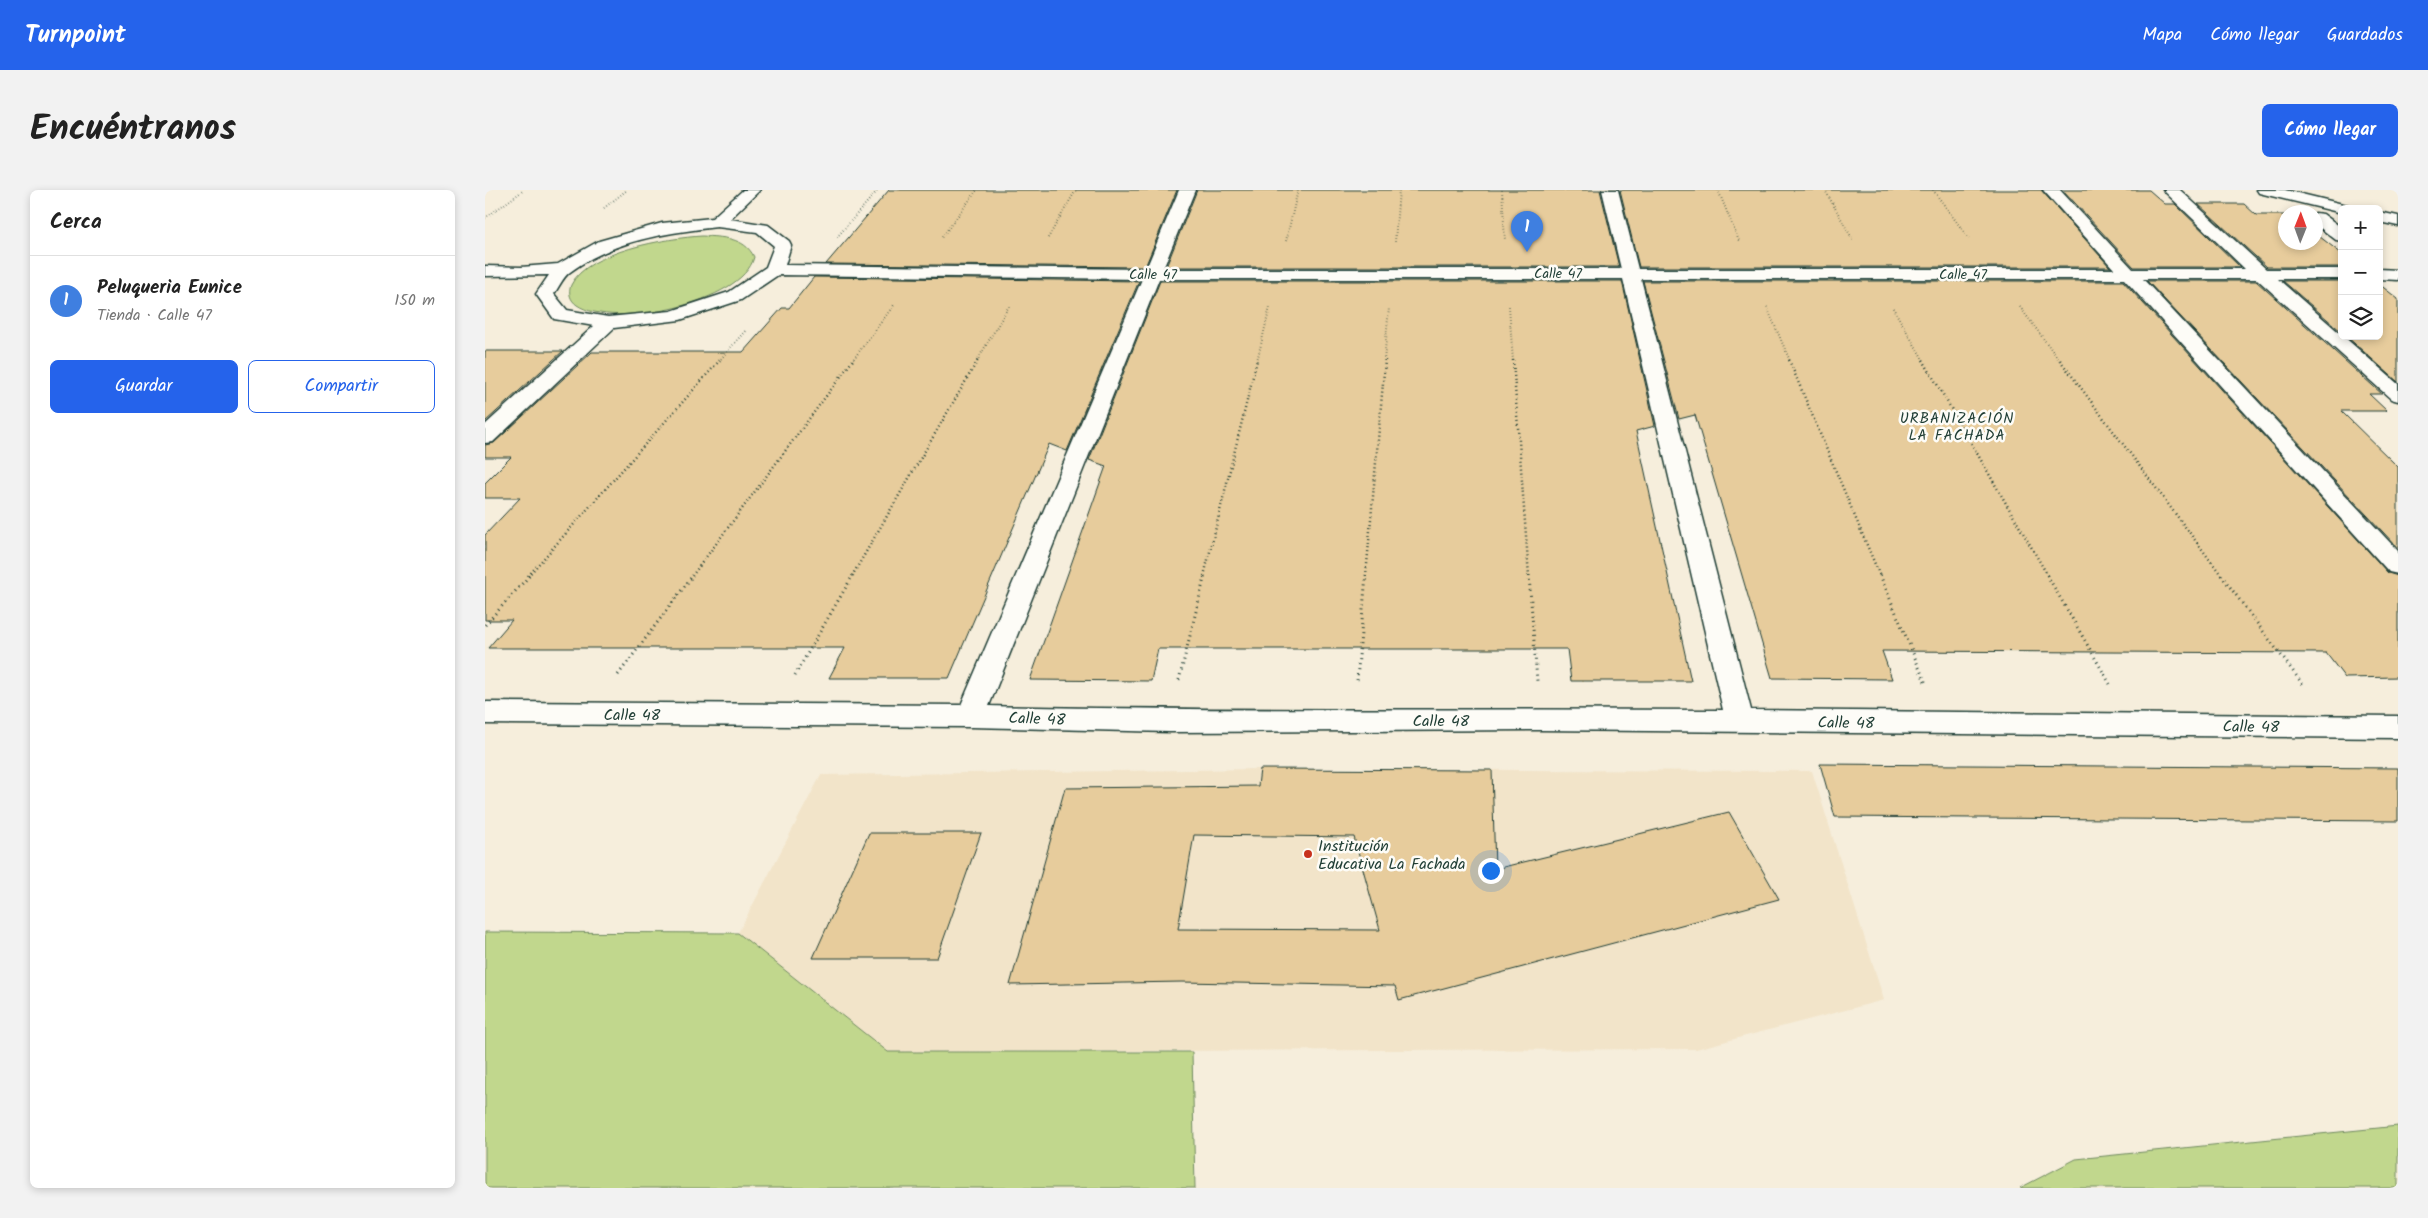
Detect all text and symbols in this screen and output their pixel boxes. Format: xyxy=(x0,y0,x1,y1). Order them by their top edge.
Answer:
text: Turnpoint xyxy=(25,16,126,55)
text: Mapa xyxy=(2143,21,2182,50)
text: Cómo llegar xyxy=(2210,21,2299,50)
text: Guardados xyxy=(2327,21,2403,50)
text: Encuéntranos xyxy=(30,102,236,158)
button: Cómo llegar xyxy=(2262,104,2398,157)
north arrow xyxy=(2278,205,2323,250)
map controls xyxy=(2338,205,2383,340)
button: + xyxy=(2338,205,2383,250)
text: Cerca xyxy=(50,206,102,239)
pin: 1 xyxy=(1511,211,1543,252)
button: − xyxy=(2338,250,2383,295)
street label: Calle 47 xyxy=(1534,263,1582,285)
street label: Calle 47 xyxy=(1129,264,1177,286)
street label: Calle 47 xyxy=(1939,264,1987,286)
text: Peluqueria Eunice xyxy=(97,273,242,303)
text: 1 xyxy=(64,288,68,313)
text: 150 m xyxy=(394,288,435,313)
button: layers xyxy=(2338,295,2383,340)
text: Tienda · Calle 47 xyxy=(97,303,212,328)
button: Guardar xyxy=(50,360,238,413)
button: Compartir xyxy=(248,360,435,413)
district label: URBANIZACIÓN LA FACHADA xyxy=(1900,407,2014,448)
street label: Calle 48 xyxy=(604,703,661,728)
street label: Calle 48 xyxy=(1008,706,1066,733)
street label: Calle 48 xyxy=(1413,709,1470,734)
street label: Calle 48 xyxy=(1817,711,1875,737)
street label: Calle 48 xyxy=(2222,715,2280,741)
place label: Institución Educativa La Fachada xyxy=(1318,834,1466,877)
marker: Institución Educativa La Fachada xyxy=(1302,848,1314,860)
your location xyxy=(1478,858,1504,884)

